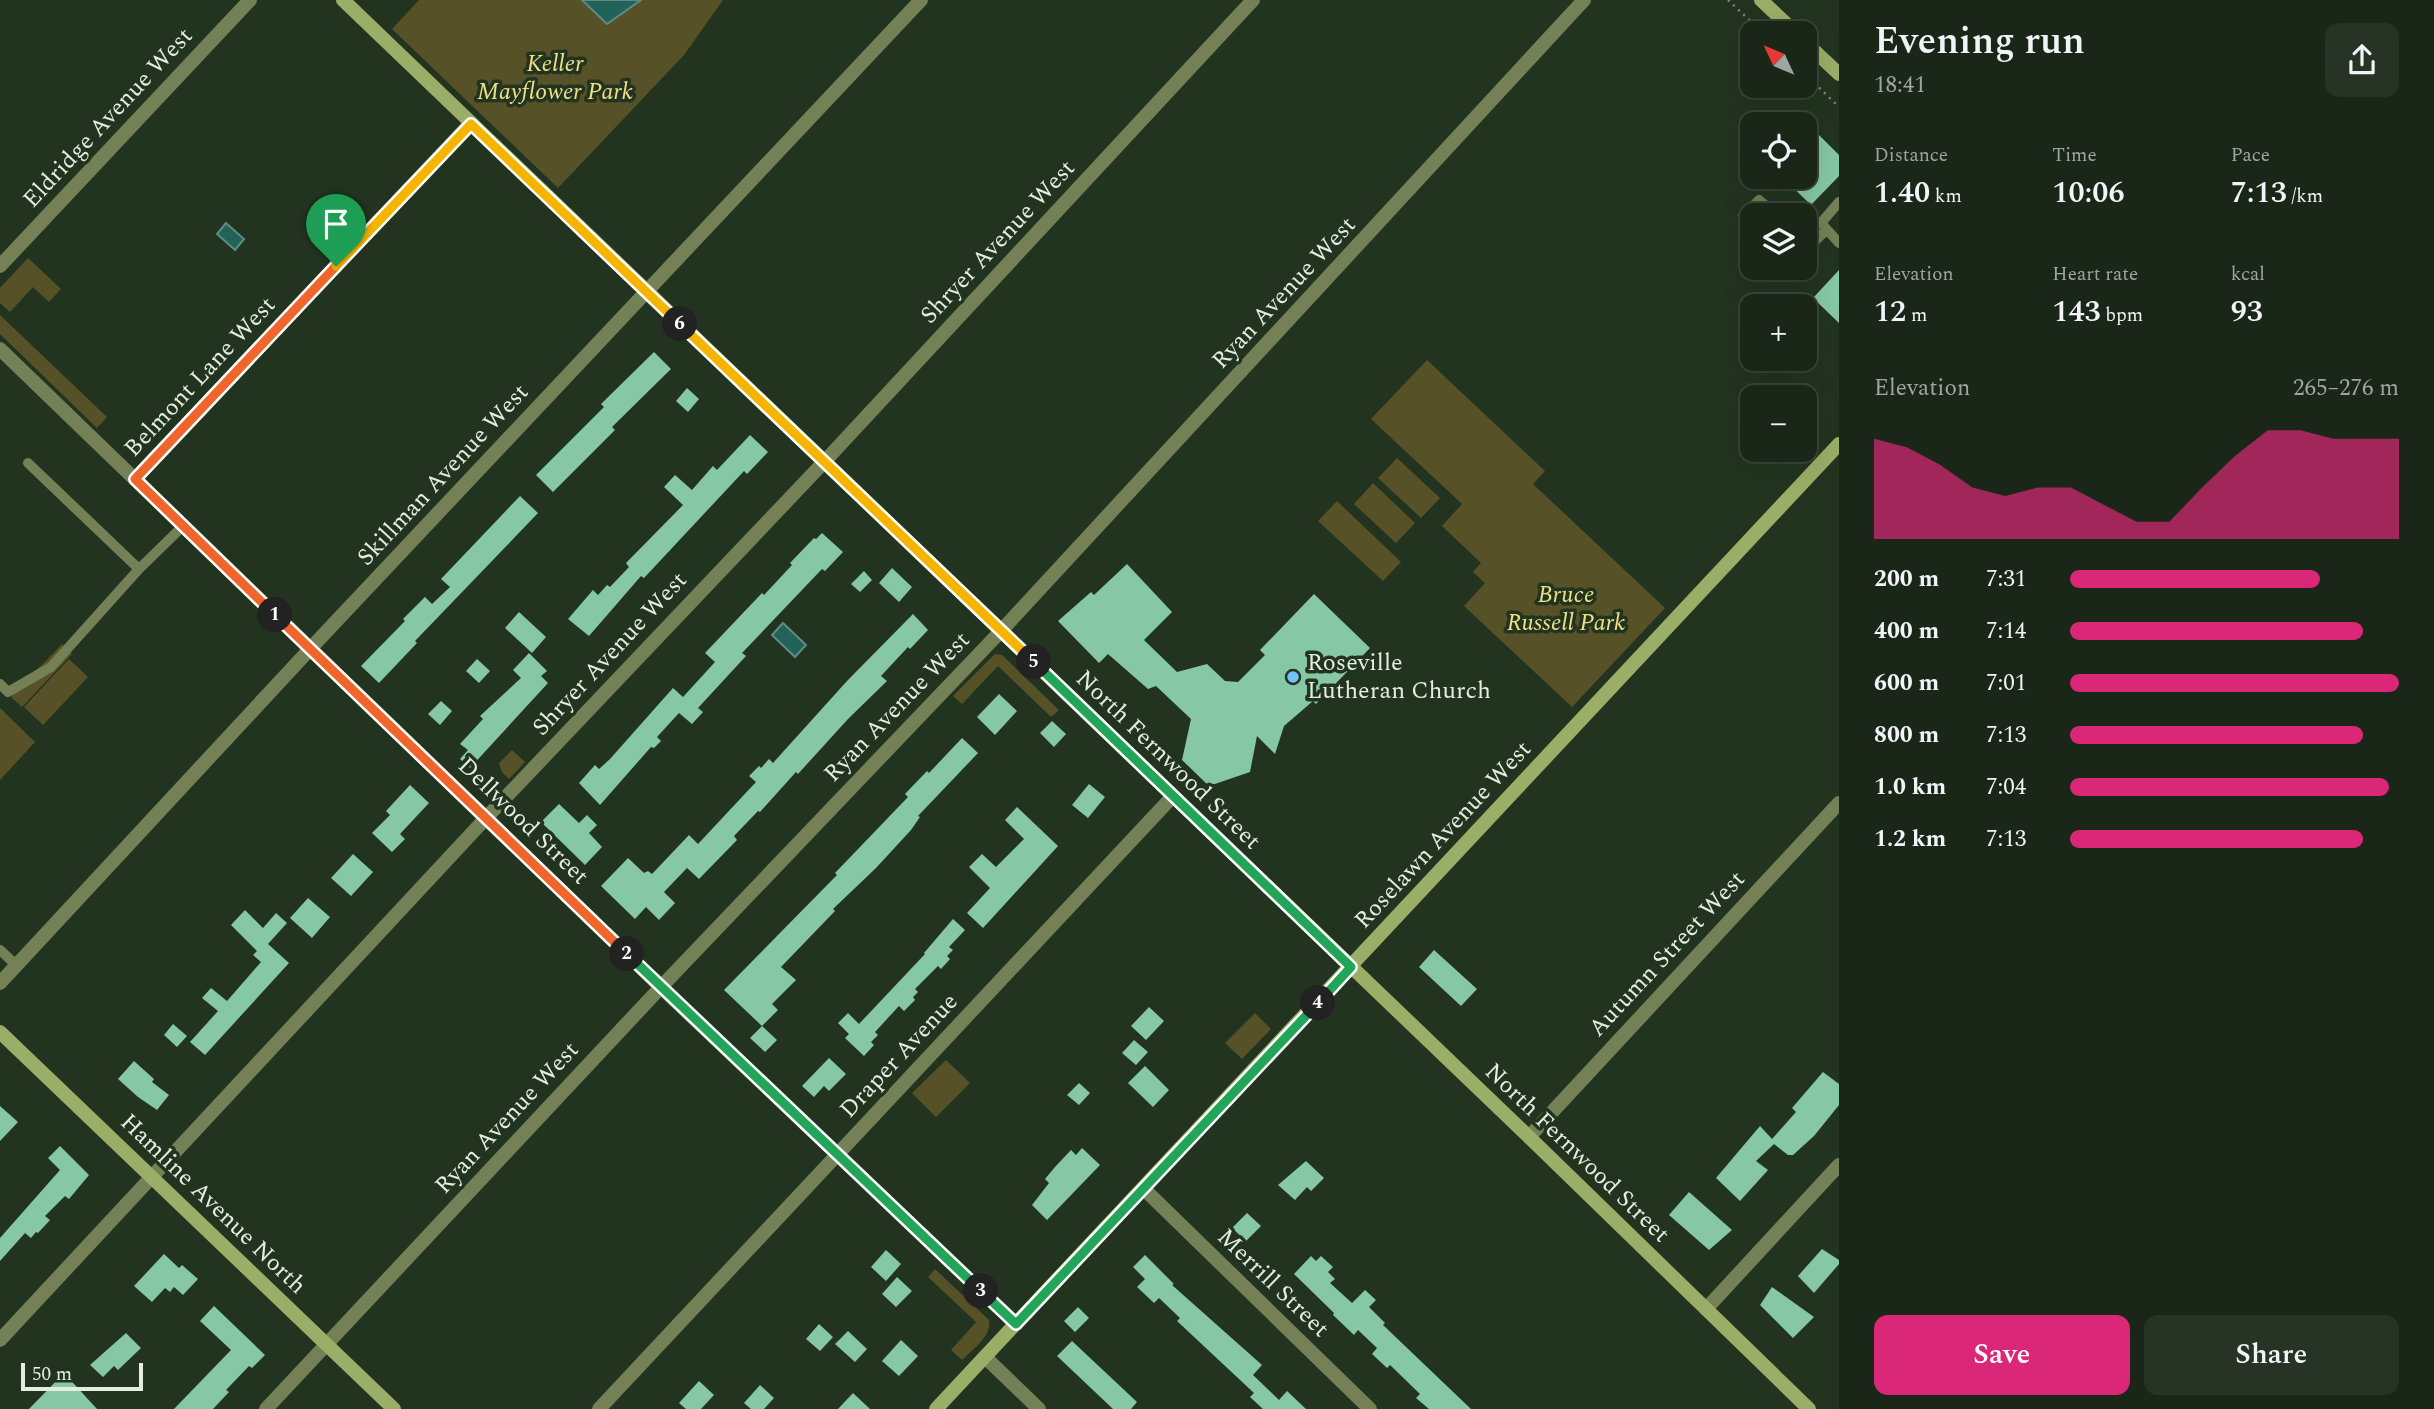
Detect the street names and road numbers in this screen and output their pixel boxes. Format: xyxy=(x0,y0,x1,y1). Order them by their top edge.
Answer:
street label: Eldridge Avenue West xyxy=(14,20,202,216)
street label: Shryer Avenue West xyxy=(912,152,1084,332)
street label: Ryan Avenue West xyxy=(1203,208,1365,378)
street label: Belmont Lane West xyxy=(116,288,284,466)
street label: Skillman Avenue West xyxy=(349,376,537,574)
street label: Shryer Avenue West xyxy=(524,564,696,744)
street label: Ryan Avenue West xyxy=(815,623,979,791)
street label: North Fernwood Street xyxy=(1067,662,1269,858)
street label: Roselawn Avenue West xyxy=(1346,733,1540,937)
street label: Dellwood Street xyxy=(449,749,597,893)
street label: Autumn Street West xyxy=(1580,863,1754,1045)
street label: Draper Avenue xyxy=(831,985,967,1127)
street label: Ryan Avenue West xyxy=(426,1033,588,1203)
street label: North Fernwood Street xyxy=(1476,1055,1678,1251)
street label: Hamline Avenue North xyxy=(112,1105,314,1303)
street label: Merrill Street xyxy=(1209,1220,1337,1346)

